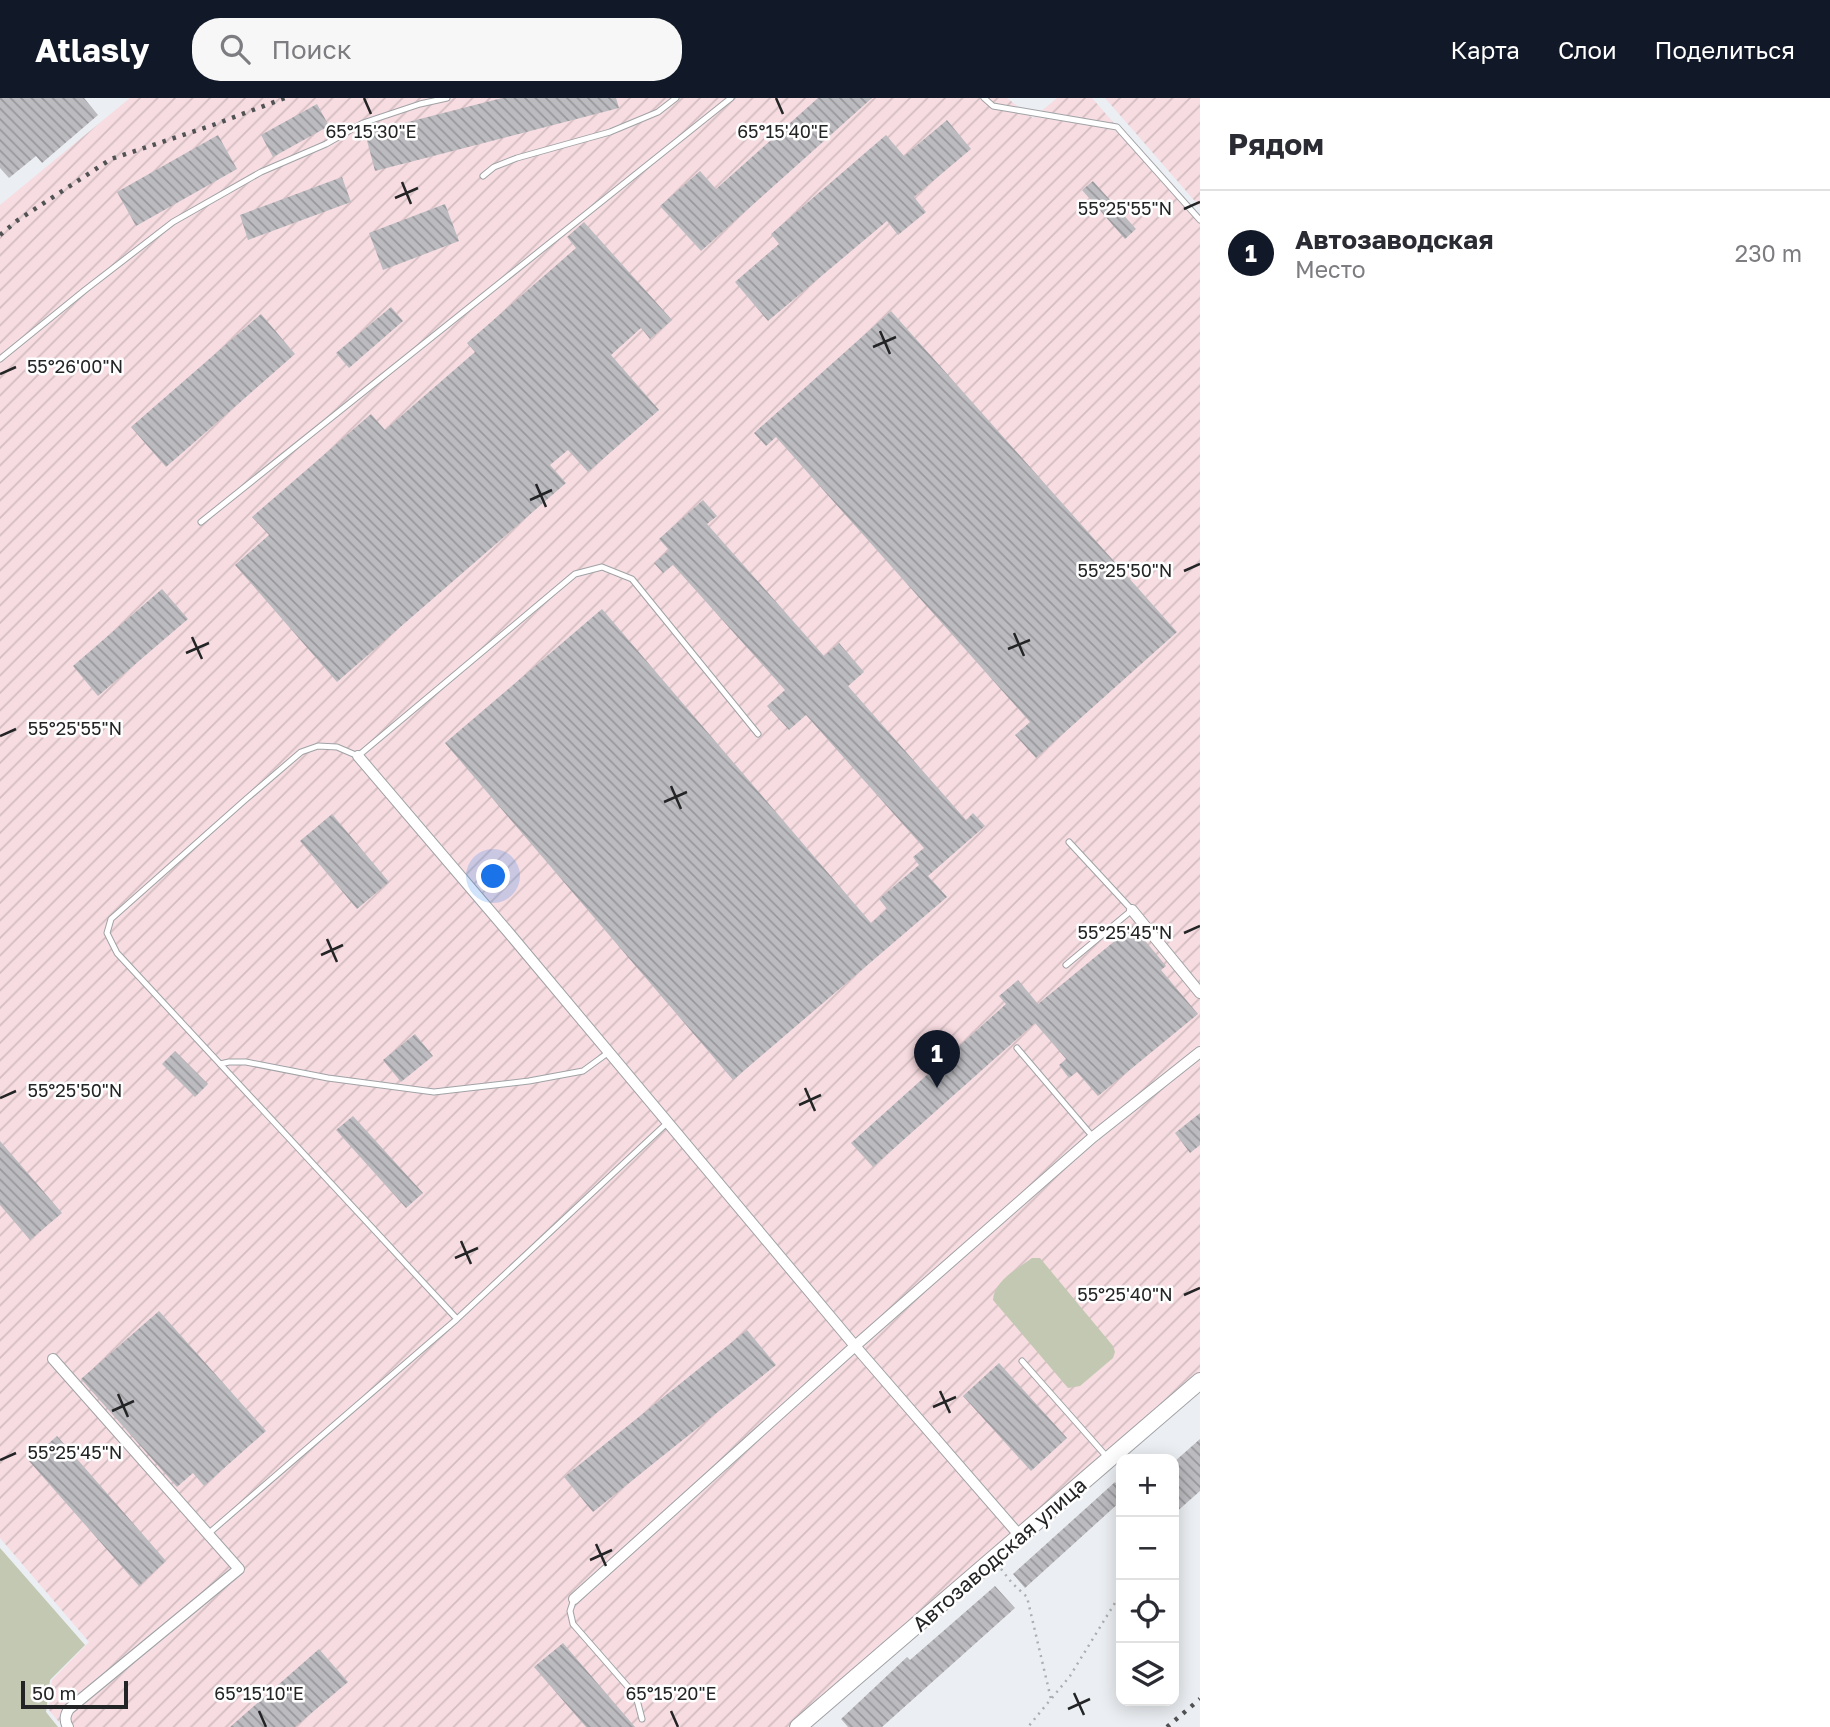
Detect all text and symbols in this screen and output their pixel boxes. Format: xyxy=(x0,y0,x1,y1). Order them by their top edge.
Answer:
search box xyxy=(192,18,682,81)
text: Atlasly xyxy=(35,30,150,69)
icon: search xyxy=(216,30,254,68)
text: Поиск xyxy=(272,34,352,65)
text: Карта xyxy=(1450,35,1520,64)
text: Слои xyxy=(1558,35,1617,64)
text: Поделиться xyxy=(1655,35,1795,64)
text: 65°15'30"E xyxy=(325,120,417,142)
text: 65°15'40"E xyxy=(737,120,829,142)
text: Рядом xyxy=(1228,126,1324,162)
text: 55°25'55"N xyxy=(1078,197,1172,219)
text: Автозаводская xyxy=(1295,224,1493,255)
text: 1 xyxy=(1245,239,1257,267)
text: 230 m xyxy=(1735,239,1802,267)
text: Место xyxy=(1295,255,1366,283)
text: 55°26'00"N xyxy=(27,355,123,377)
text: 55°25'50"N xyxy=(1077,559,1173,581)
text: 55°25'55"N xyxy=(28,717,122,739)
your location xyxy=(476,859,510,893)
text: 55°25'45"N xyxy=(1078,921,1172,943)
pin: 1 xyxy=(914,1030,960,1088)
text: 55°25'50"N xyxy=(27,1079,123,1101)
text: 55°25'40"N xyxy=(1077,1283,1173,1305)
text: 55°25'45"N xyxy=(28,1441,122,1463)
map controls xyxy=(1116,1454,1179,1706)
button: + xyxy=(1116,1454,1179,1517)
street label: Автозаводская улица xyxy=(907,1471,1091,1637)
button: − xyxy=(1116,1517,1179,1580)
button: locate xyxy=(1116,1580,1179,1643)
button: layers xyxy=(1116,1643,1179,1706)
scale bar xyxy=(21,1678,128,1710)
text: 50 m xyxy=(32,1681,76,1704)
text: 65°15'10"E xyxy=(214,1682,304,1704)
text: 65°15'20"E xyxy=(625,1682,717,1704)

